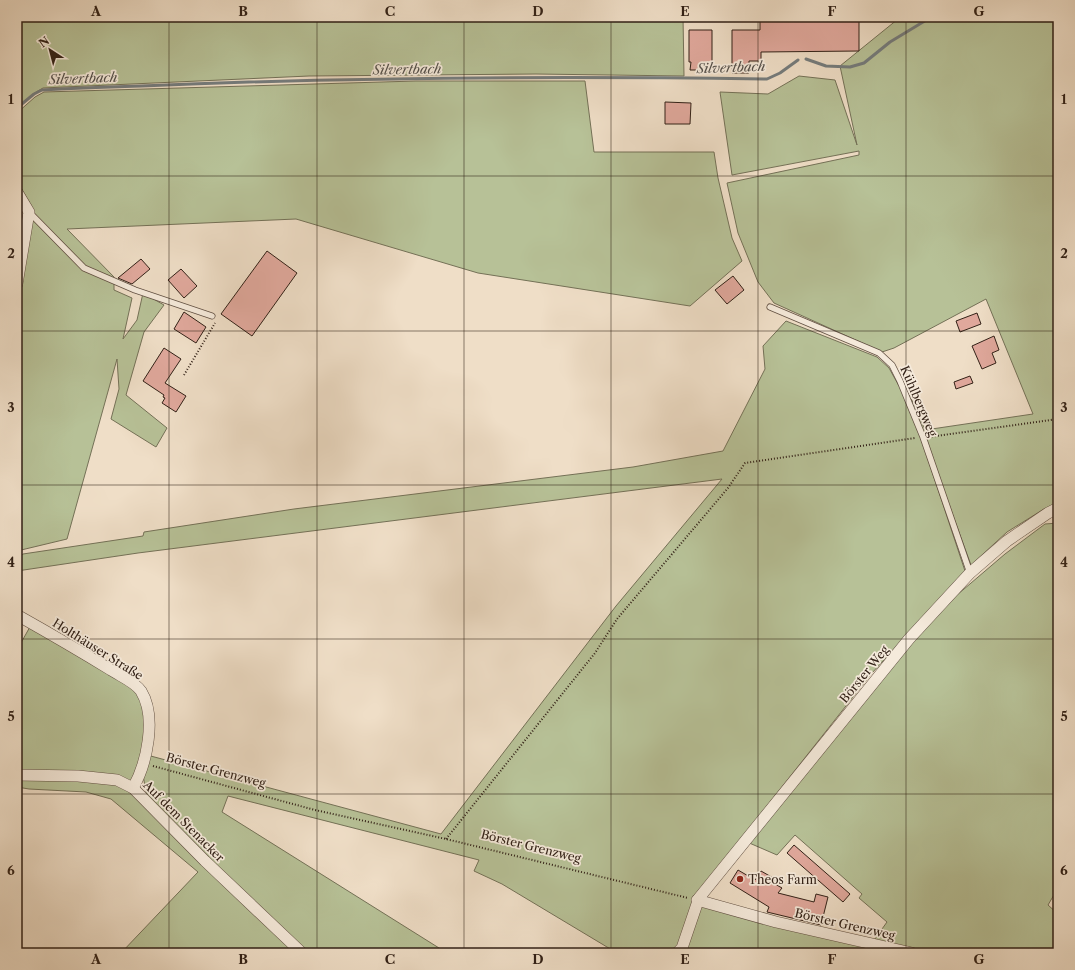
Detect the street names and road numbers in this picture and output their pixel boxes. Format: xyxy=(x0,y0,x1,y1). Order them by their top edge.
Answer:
street label: Kühlbergweg xyxy=(897,363,941,439)
street label: Holthäuser Straße xyxy=(50,615,146,683)
street label: Börster Weg xyxy=(836,642,892,706)
street label: Börster Grenzweg xyxy=(165,749,268,791)
street label: Auf dem Stenacker xyxy=(140,777,228,865)
street label: Börster Grenzweg xyxy=(479,826,583,866)
street label: Börster Grenzweg xyxy=(793,905,897,943)

